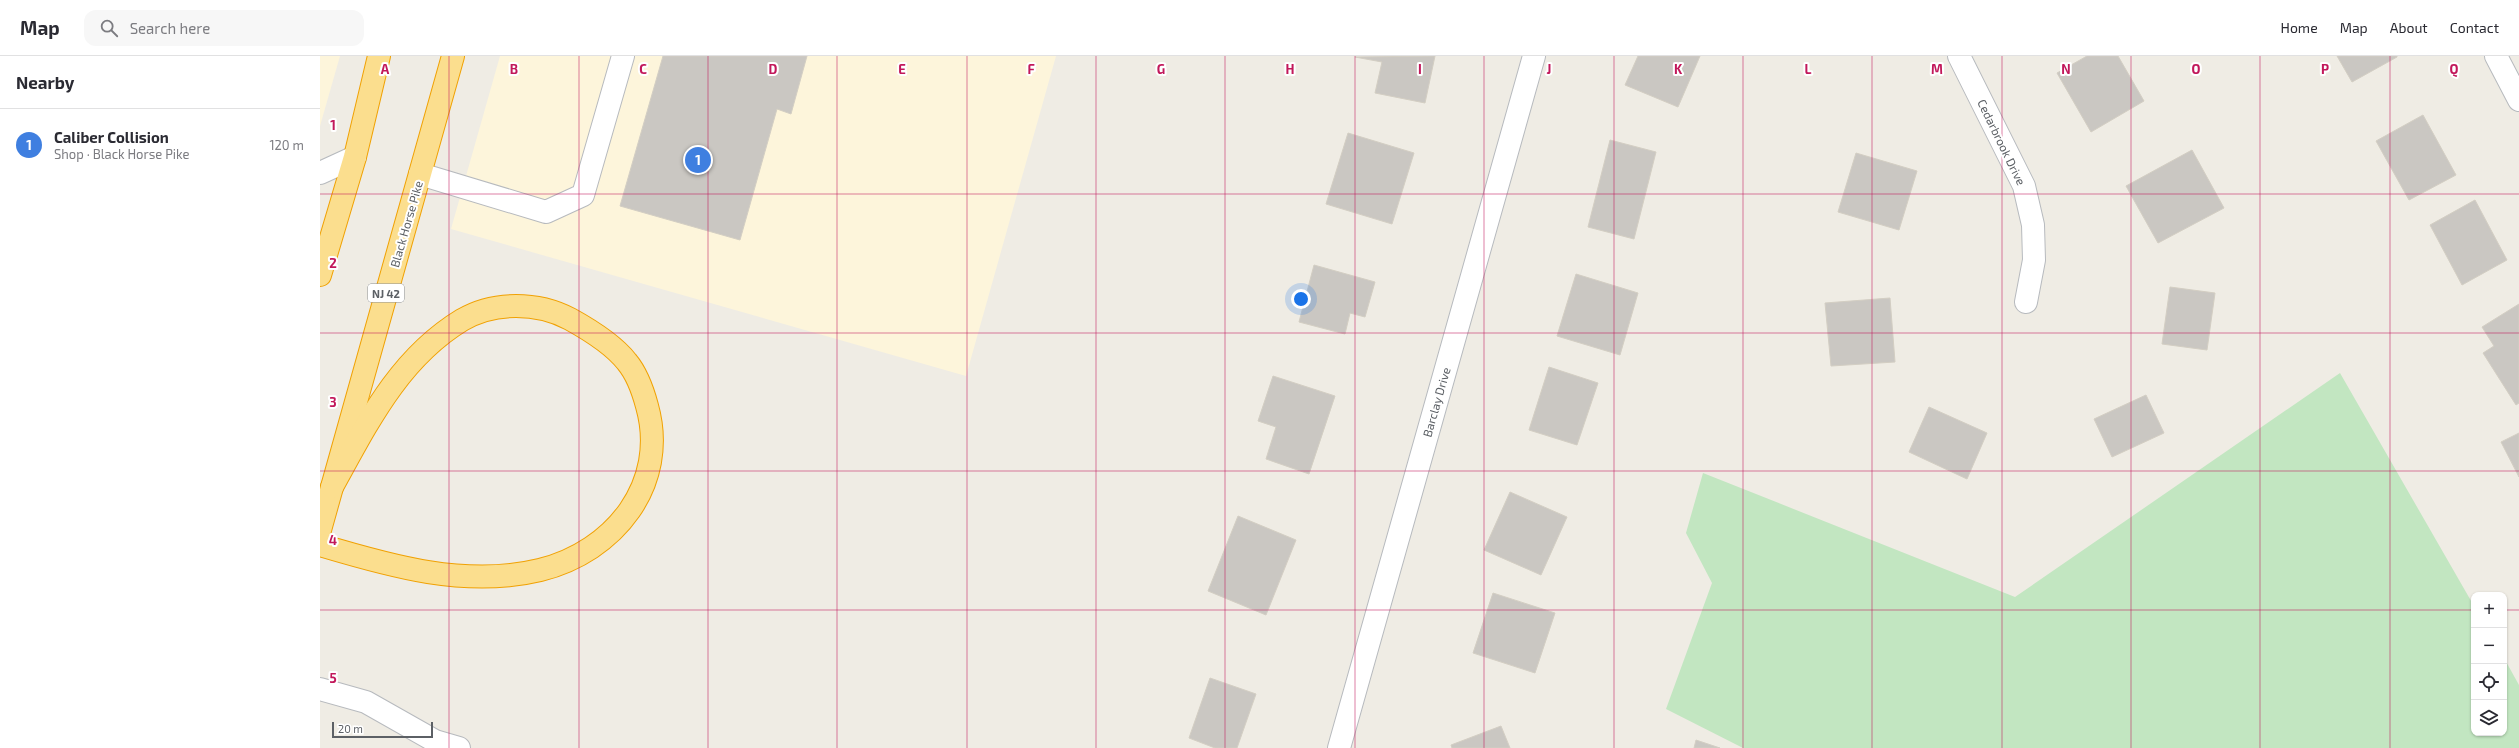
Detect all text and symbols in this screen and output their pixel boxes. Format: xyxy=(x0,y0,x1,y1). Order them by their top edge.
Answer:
search box xyxy=(84,10,364,46)
text: Map xyxy=(20,16,60,39)
icon: search xyxy=(98,17,120,39)
text: Search here xyxy=(130,19,210,37)
text: Home xyxy=(2281,19,2318,36)
text: Map xyxy=(2340,19,2368,36)
text: About xyxy=(2390,19,2428,36)
text: Contact xyxy=(2450,19,2499,36)
text: A xyxy=(381,61,390,77)
text: B xyxy=(510,61,518,77)
text: C xyxy=(639,61,647,77)
text: D xyxy=(769,61,778,77)
text: E xyxy=(898,61,906,77)
text: F xyxy=(1027,61,1035,77)
text: G xyxy=(1157,61,1165,77)
text: H xyxy=(1286,61,1295,77)
text: I xyxy=(1418,61,1422,77)
text: J xyxy=(1547,61,1551,77)
text: K xyxy=(1674,61,1683,77)
text: L xyxy=(1805,61,1812,77)
text: M xyxy=(1931,61,1943,77)
text: N xyxy=(2061,61,2071,77)
text: O xyxy=(2192,61,2201,77)
text: P xyxy=(2321,61,2329,77)
text: Q xyxy=(2450,61,2459,78)
text: Nearby xyxy=(16,72,74,92)
street label: Cedarbrook Drive xyxy=(1975,97,2029,187)
text: 1 xyxy=(330,117,336,133)
text: Caliber Collision xyxy=(54,128,169,146)
text: 1 xyxy=(26,137,32,153)
text: 120 m xyxy=(269,137,304,153)
pin: 1 xyxy=(685,145,711,175)
text: Shop · Black Horse Pike xyxy=(54,146,190,162)
street label: Black Horse Pike xyxy=(387,179,425,269)
text: 2 xyxy=(329,255,337,271)
road number: NJ 42 xyxy=(368,284,404,302)
your location xyxy=(1291,289,1311,309)
street label: Barclay Drive xyxy=(1419,365,1453,439)
text: 3 xyxy=(329,394,337,410)
text: 4 xyxy=(329,532,337,548)
map controls xyxy=(2471,592,2507,736)
button: + xyxy=(2471,592,2507,628)
button: − xyxy=(2471,628,2507,664)
button: locate xyxy=(2471,664,2507,700)
text: 5 xyxy=(329,670,337,686)
button: layers xyxy=(2471,700,2507,736)
scale bar xyxy=(332,720,433,739)
text: 20 m xyxy=(338,722,363,735)

